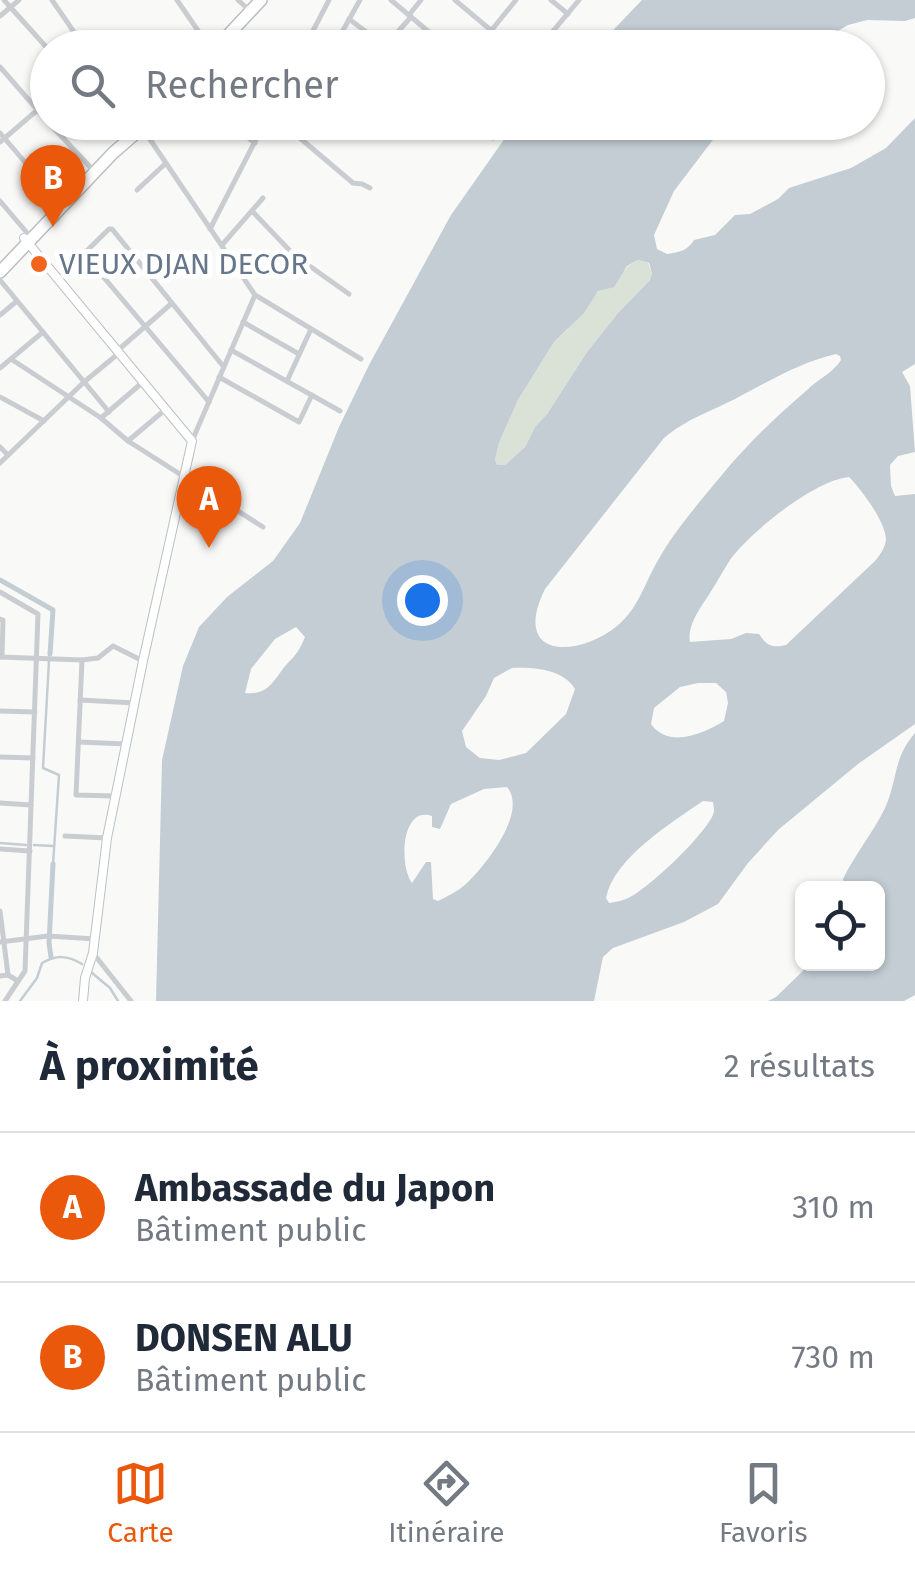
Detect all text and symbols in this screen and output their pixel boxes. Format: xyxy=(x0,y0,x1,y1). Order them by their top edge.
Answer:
search box xyxy=(30,30,885,140)
icon: search xyxy=(65,58,120,113)
text: Rechercher xyxy=(145,62,339,108)
pin: B xyxy=(20,144,86,227)
place label: VIEUX DJAN DECOR xyxy=(59,246,308,282)
marker: VIEUX DJAN DECOR xyxy=(28,253,50,275)
pin: A xyxy=(176,466,242,548)
your location xyxy=(397,575,448,626)
map controls xyxy=(795,881,885,971)
button: locate xyxy=(795,881,885,971)
text: À proximité xyxy=(40,1041,259,1091)
text: 2 résultats xyxy=(724,1047,875,1085)
text: Ambassade du Japon xyxy=(135,1165,495,1211)
text: A xyxy=(63,1188,82,1226)
text: 310 m xyxy=(792,1188,875,1226)
text: Bâtiment public xyxy=(135,1211,366,1249)
text: DONSEN ALU xyxy=(135,1315,353,1361)
text: B xyxy=(63,1338,82,1376)
text: 730 m xyxy=(791,1338,875,1376)
text: Bâtiment public xyxy=(135,1361,366,1399)
tab: Carte xyxy=(107,1456,174,1549)
tab: Itinéraire xyxy=(388,1456,504,1549)
tab: Favoris xyxy=(719,1456,808,1549)

